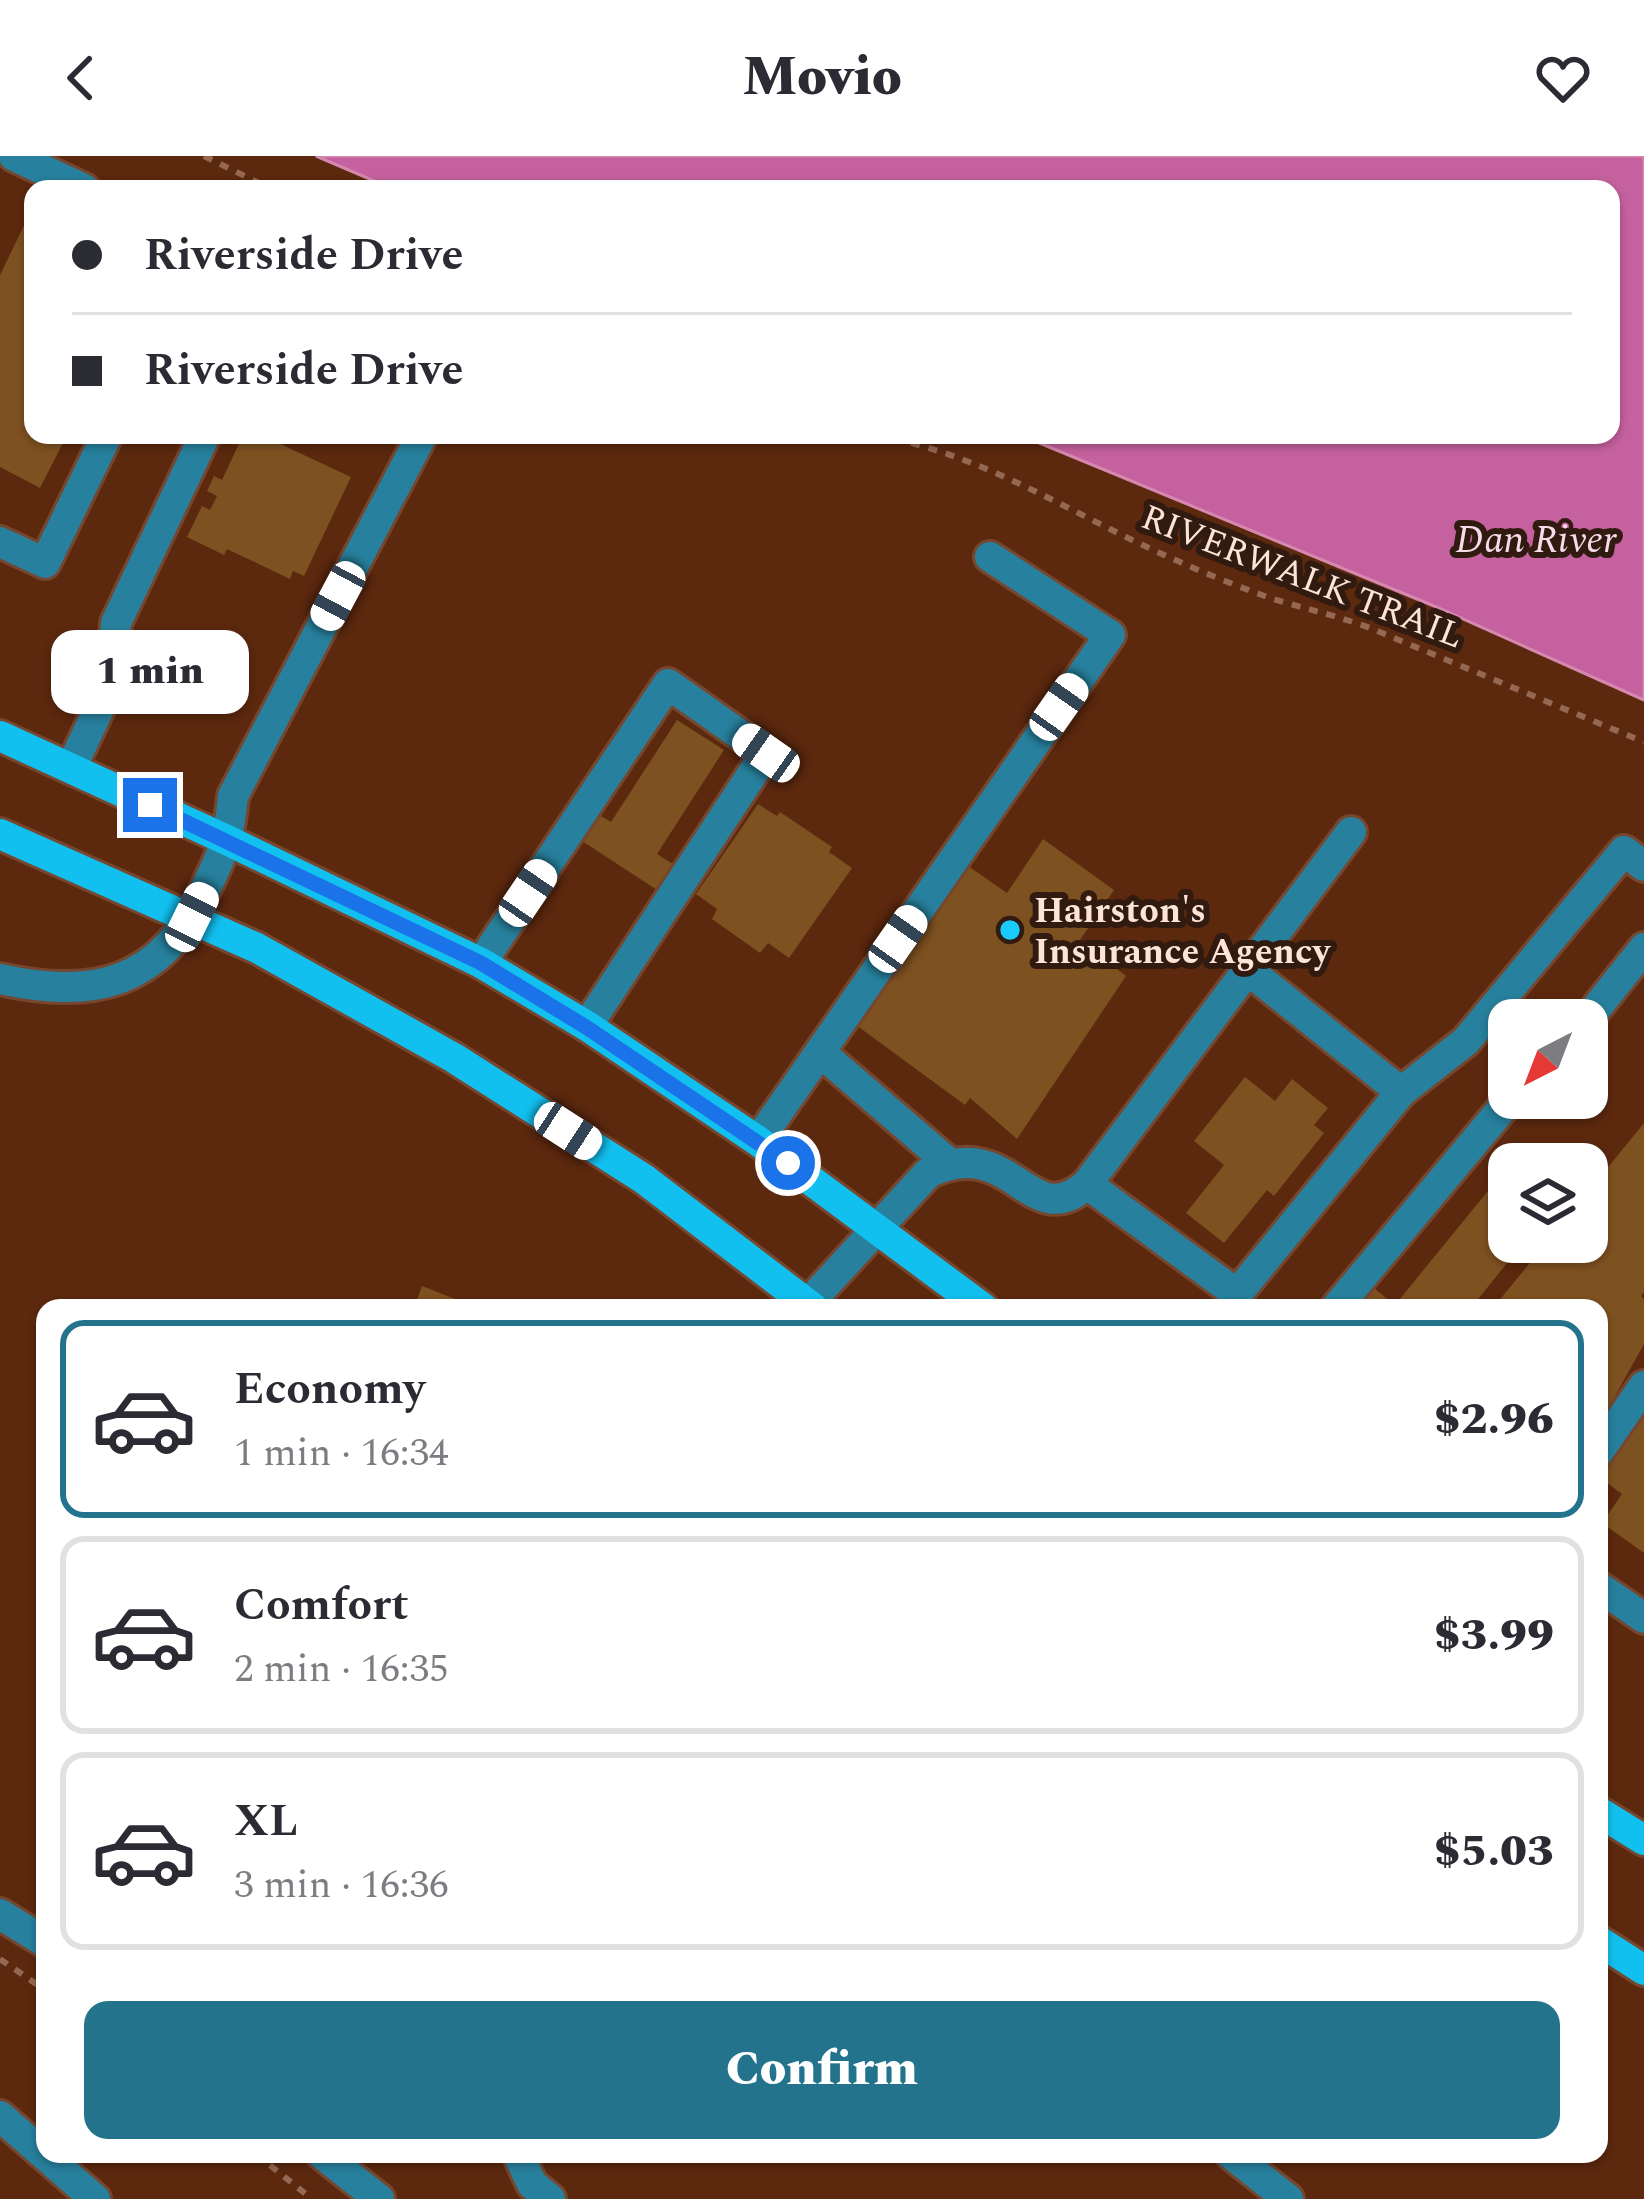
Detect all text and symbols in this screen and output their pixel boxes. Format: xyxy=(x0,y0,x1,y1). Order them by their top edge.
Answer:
text: Movio xyxy=(742,37,902,119)
icon: back xyxy=(48,45,114,111)
icon: heart xyxy=(1530,45,1596,111)
text: Riverside Drive xyxy=(144,221,464,290)
text: Riverside Drive xyxy=(144,336,464,405)
street label: RIVERWALK TRAIL xyxy=(1133,490,1471,664)
water label: Dan River xyxy=(1455,511,1617,570)
car xyxy=(305,556,371,636)
callout: 1 min xyxy=(51,631,249,715)
text: 1 min xyxy=(96,642,204,701)
car xyxy=(1024,667,1094,747)
car xyxy=(726,718,806,788)
route end xyxy=(123,778,177,832)
car xyxy=(493,853,563,933)
car xyxy=(160,877,224,957)
place label: Hairston's Insurance Agency xyxy=(1034,884,1332,980)
car xyxy=(863,899,933,979)
marker: Hairston's Insurance Agency xyxy=(997,917,1023,943)
north arrow xyxy=(1488,999,1608,1119)
map controls xyxy=(1488,999,1608,1263)
car xyxy=(528,1096,608,1166)
route start xyxy=(761,1136,815,1190)
button: layers xyxy=(1488,1143,1608,1263)
text: Economy xyxy=(234,1355,425,1424)
icon: car xyxy=(90,1365,198,1473)
text: $2.96 xyxy=(1433,1385,1554,1454)
text: 1 min · 16:34 xyxy=(234,1424,449,1483)
text: Comfort xyxy=(234,1571,409,1640)
icon: car xyxy=(90,1581,198,1689)
text: $3.99 xyxy=(1433,1601,1554,1670)
text: 2 min · 16:35 xyxy=(234,1640,449,1699)
text: XL xyxy=(234,1787,298,1856)
icon: car xyxy=(90,1797,198,1905)
text: $5.03 xyxy=(1433,1817,1554,1886)
text: 3 min · 16:36 xyxy=(234,1856,449,1915)
button: Confirm xyxy=(84,2001,1560,2139)

